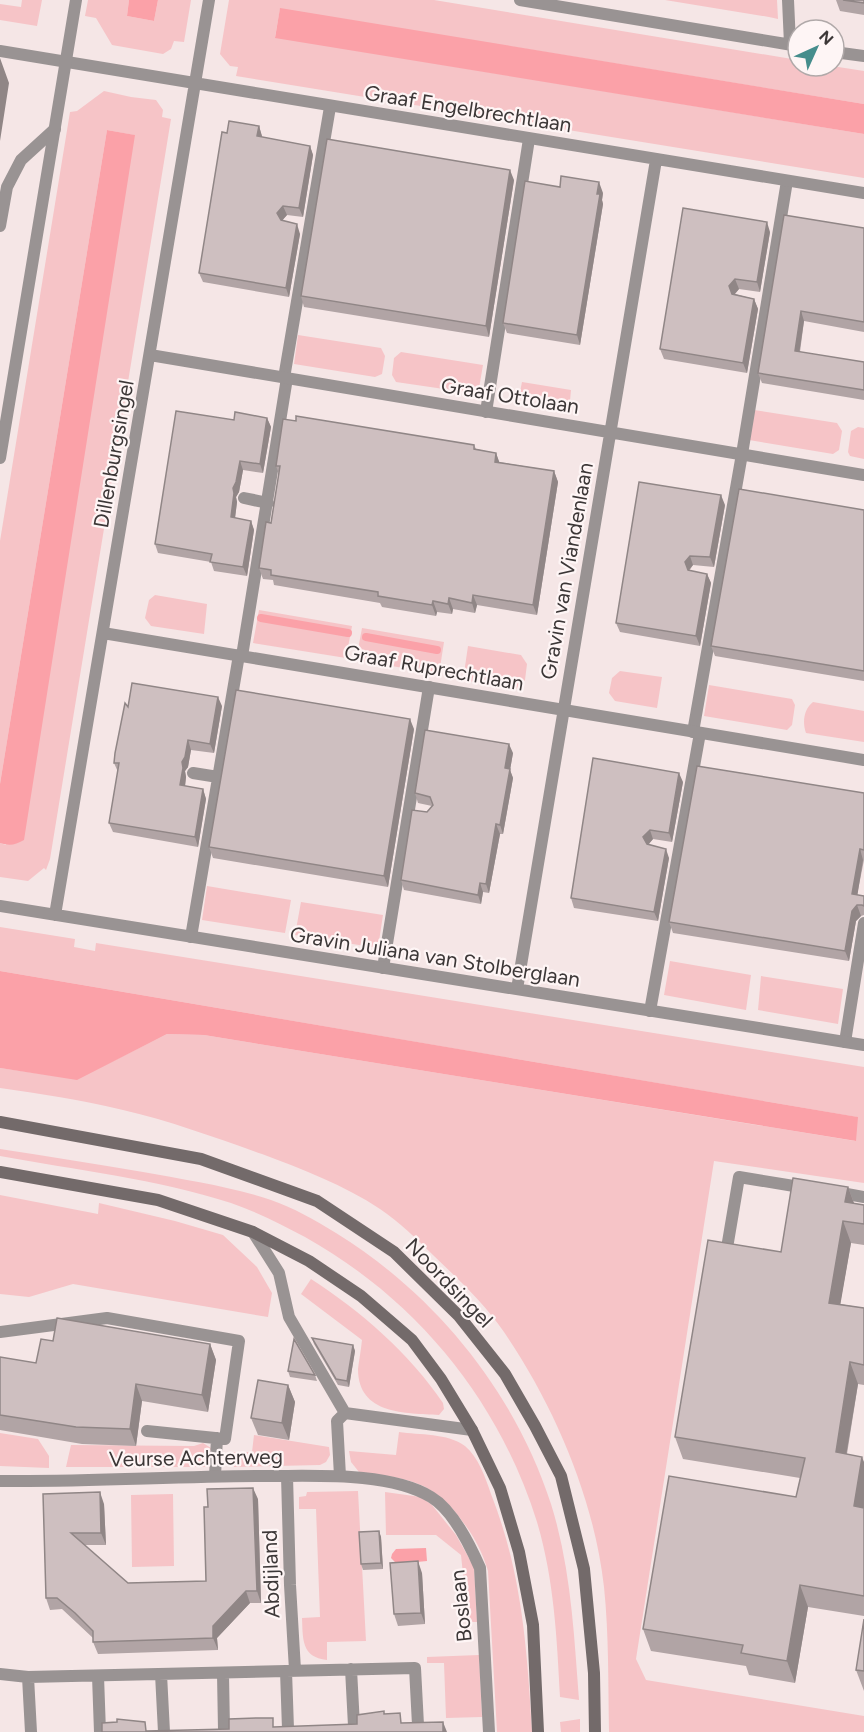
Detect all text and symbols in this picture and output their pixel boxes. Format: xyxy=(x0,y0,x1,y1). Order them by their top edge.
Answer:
north arrow xyxy=(786,18,846,78)
text: N xyxy=(815,27,837,49)
street label: Graaf Engelbrechtlaan xyxy=(363,80,574,137)
street label: Graaf Ottolaan xyxy=(439,372,581,419)
street label: Dillenburgsingel xyxy=(88,378,139,530)
street label: Gravin van Viandenlaan xyxy=(535,461,598,681)
street label: Graaf Ruprechtlaan xyxy=(342,639,526,696)
street label: Gravin Juliana van Stolberglaan xyxy=(288,921,582,992)
street label: Noordsingel xyxy=(400,1233,498,1333)
street label: Veurse Achterweg xyxy=(109,1443,283,1472)
street label: Abdijland xyxy=(256,1529,285,1619)
street label: Boslaan xyxy=(444,1569,477,1643)

